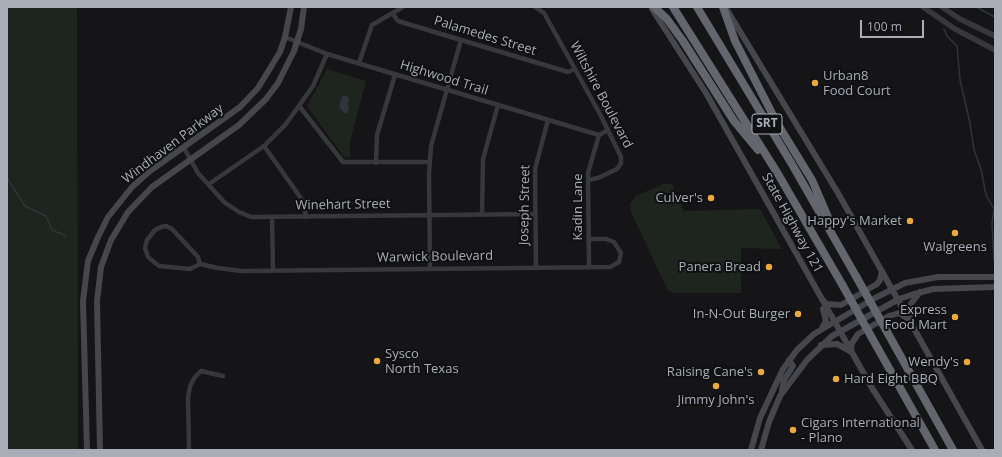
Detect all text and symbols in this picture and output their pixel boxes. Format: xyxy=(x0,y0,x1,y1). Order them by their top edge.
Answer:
scale bar xyxy=(862,12,926,38)
street label: Palamedes Street xyxy=(432,13,538,59)
text: 100 m xyxy=(867,18,902,35)
street label: Wiltshire Boulevard xyxy=(566,39,636,151)
street label: Highwood Trail xyxy=(398,57,490,99)
place label: Urban8 Food Court xyxy=(823,68,891,99)
marker: Urban8 Food Court xyxy=(810,78,820,88)
street label: Windhaven Parkway xyxy=(119,101,227,187)
road number: SRT xyxy=(752,114,782,134)
street label: Joseph Street xyxy=(516,165,534,245)
street label: State Highway 121 xyxy=(758,170,826,276)
street label: Kadin Lane xyxy=(570,173,586,241)
place label: Culver's xyxy=(655,190,703,206)
marker: Culver's xyxy=(706,193,716,203)
street label: Winehart Street xyxy=(295,196,391,214)
place label: Happy's Market xyxy=(807,213,902,229)
marker: Happy's Market xyxy=(905,216,915,226)
marker: Walgreens xyxy=(950,228,960,238)
place label: Walgreens xyxy=(923,239,987,255)
street label: Warwick Boulevard xyxy=(377,248,493,266)
place label: Panera Bread xyxy=(679,259,761,275)
marker: Panera Bread xyxy=(764,262,774,272)
place label: Express Food Mart xyxy=(884,302,947,333)
place label: In-N-Out Burger xyxy=(693,306,790,322)
marker: In-N-Out Burger xyxy=(793,309,803,319)
marker: Express Food Mart xyxy=(950,312,960,322)
place label: Sysco North Texas xyxy=(385,346,459,377)
place label: Wendy's xyxy=(908,354,959,370)
marker: Sysco North Texas xyxy=(372,356,382,366)
marker: Wendy's xyxy=(962,357,972,367)
place label: Raising Cane's xyxy=(667,364,753,380)
marker: Raising Cane's xyxy=(756,367,766,377)
place label: Hard Eight BBQ xyxy=(844,371,938,387)
marker: Hard Eight BBQ xyxy=(831,374,841,384)
marker: Jimmy John's xyxy=(711,381,721,391)
place label: Jimmy John's xyxy=(677,392,755,408)
place label: Cigars International - Plano xyxy=(801,415,920,446)
marker: Cigars International - Plano xyxy=(788,425,798,435)

